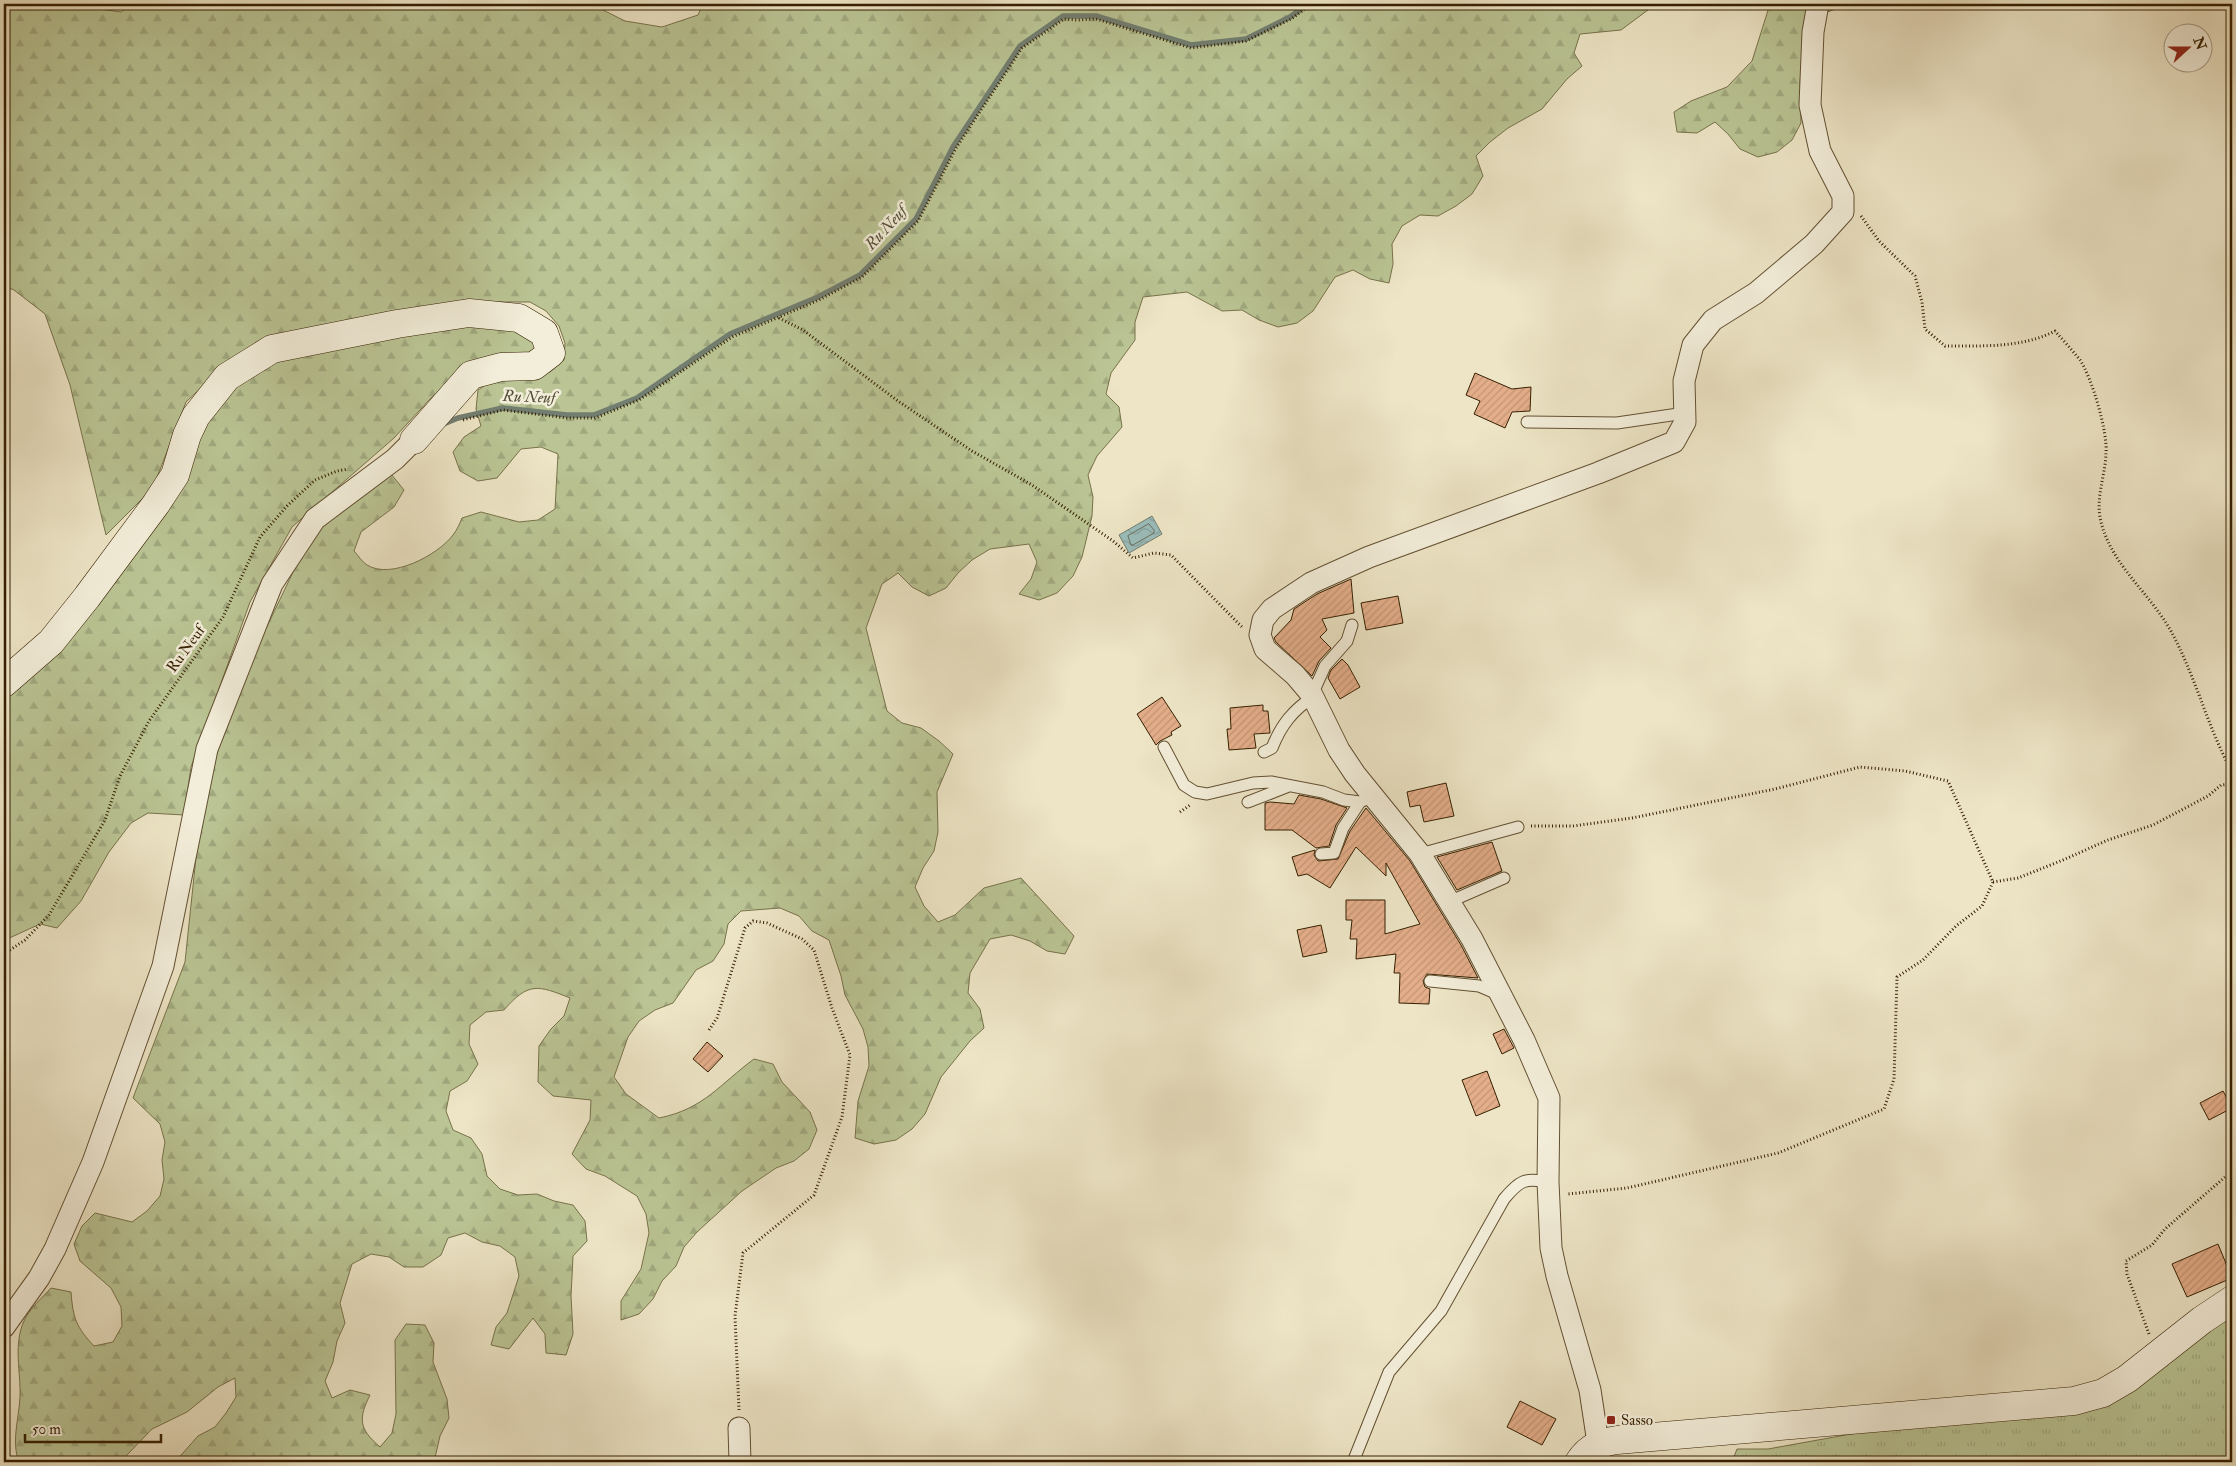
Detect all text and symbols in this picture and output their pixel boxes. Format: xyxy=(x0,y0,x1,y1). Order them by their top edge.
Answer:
north arrow xyxy=(2164,22,2214,72)
text: N xyxy=(2189,34,2210,53)
water label: Ru Neuf xyxy=(860,199,914,255)
water label: Ru Neuf xyxy=(501,386,560,408)
street label: Ru Neuf xyxy=(163,620,211,676)
scale bar xyxy=(25,1411,161,1443)
place label: Sasso xyxy=(1621,1411,1653,1430)
marker: Sasso xyxy=(1605,1414,1617,1426)
text: 50 m xyxy=(32,1420,61,1439)

